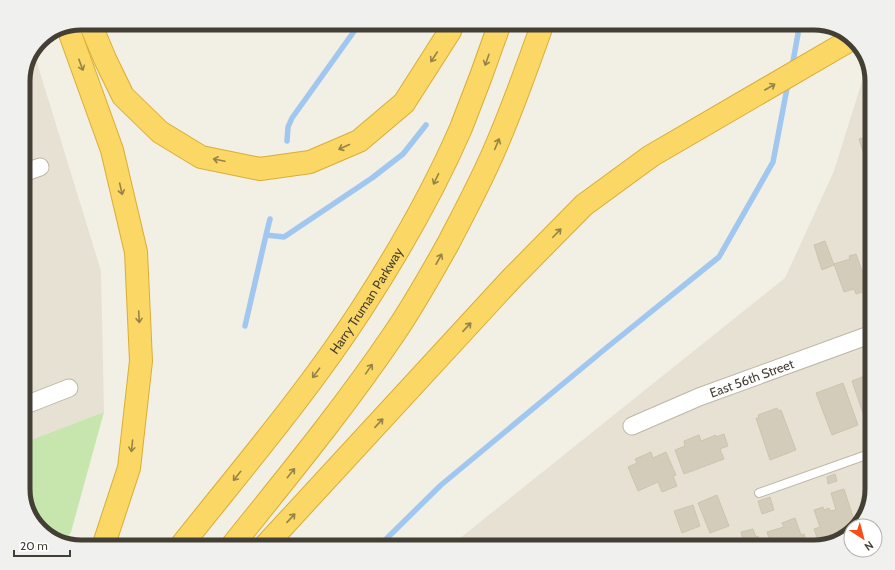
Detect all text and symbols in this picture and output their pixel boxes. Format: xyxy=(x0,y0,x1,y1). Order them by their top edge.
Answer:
one-way arrow xyxy=(429,51,437,63)
one-way arrow xyxy=(483,53,490,66)
one-way arrow xyxy=(78,59,85,72)
one-way arrow xyxy=(764,82,776,90)
one-way arrow xyxy=(494,138,502,150)
one-way arrow xyxy=(338,144,350,152)
one-way arrow xyxy=(212,156,225,164)
one-way arrow xyxy=(432,173,439,185)
one-way arrow xyxy=(117,182,125,195)
one-way arrow xyxy=(552,228,561,238)
street label: Harry Truman Parkway xyxy=(326,244,406,357)
one-way arrow xyxy=(435,254,443,266)
one-way arrow xyxy=(135,310,143,323)
one-way arrow xyxy=(462,322,472,332)
street label: East 56th Street xyxy=(707,355,796,400)
one-way arrow xyxy=(365,364,373,375)
one-way arrow xyxy=(312,367,321,378)
one-way arrow xyxy=(374,418,384,428)
one-way arrow xyxy=(128,439,135,452)
one-way arrow xyxy=(286,467,295,478)
one-way arrow xyxy=(232,470,241,481)
one-way arrow xyxy=(286,513,296,523)
north arrow xyxy=(843,518,883,558)
scale bar xyxy=(14,532,70,558)
text: 20 m xyxy=(20,538,48,553)
text: N xyxy=(862,538,876,554)

